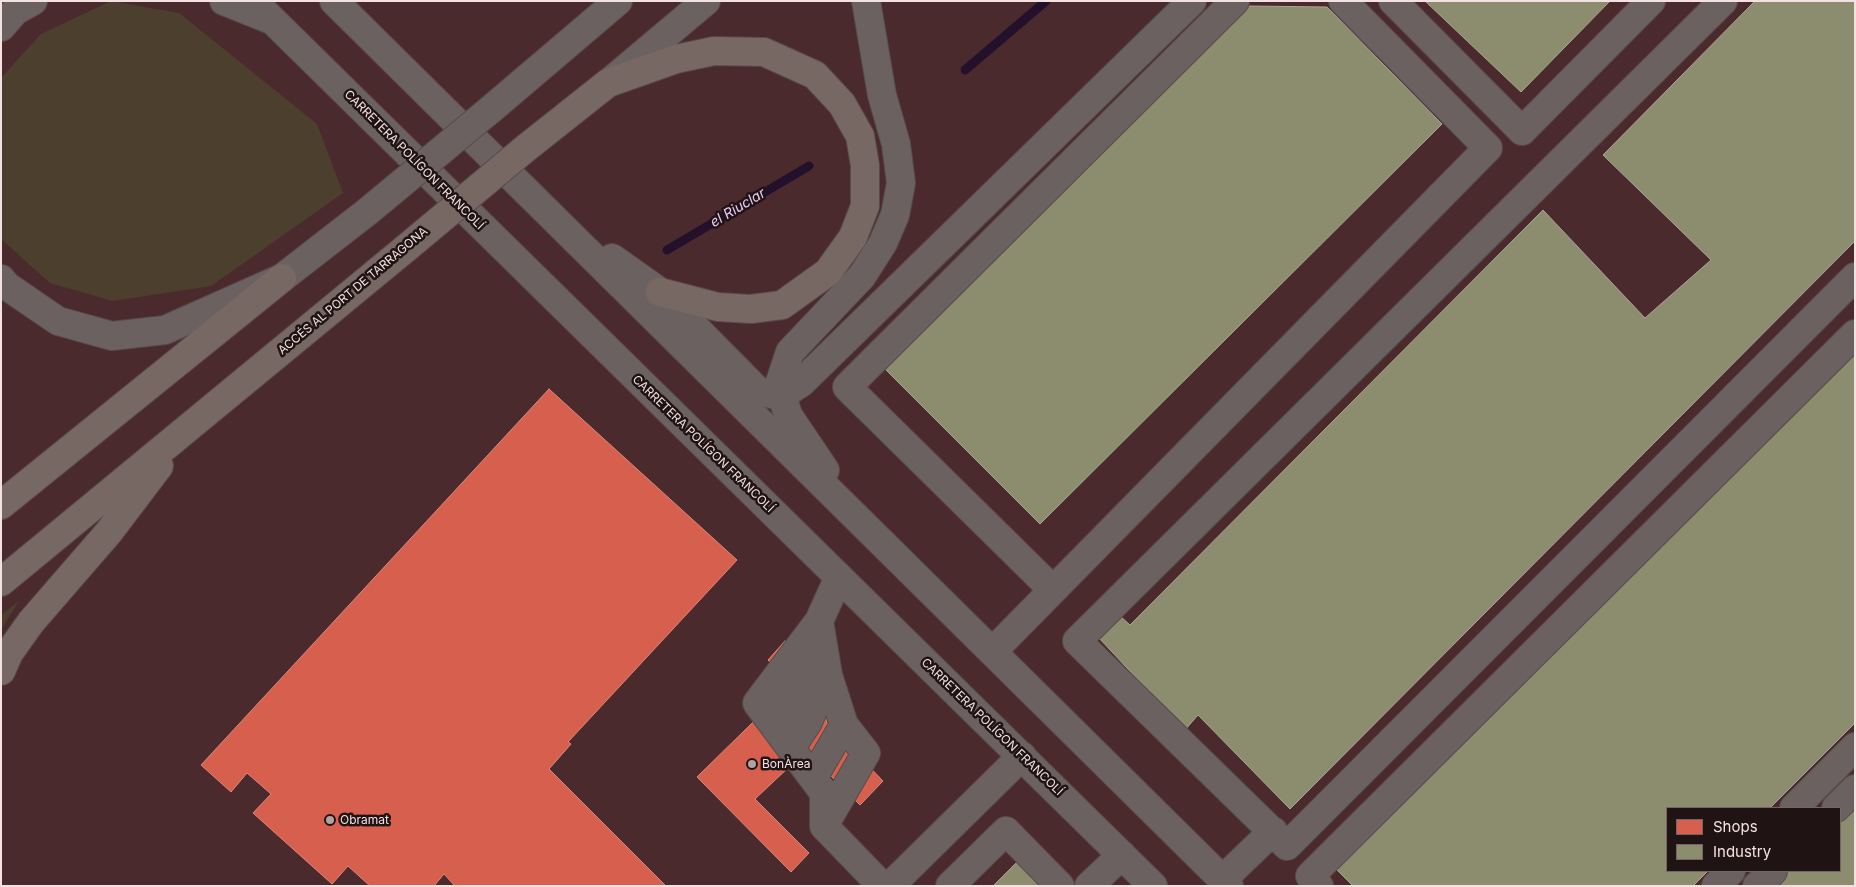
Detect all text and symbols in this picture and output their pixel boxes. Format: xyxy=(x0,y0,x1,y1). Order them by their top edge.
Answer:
street label: CARRETERA POLÍGON FRANCOLÍ xyxy=(341,87,487,233)
water label: el Riuclar xyxy=(707,185,769,231)
street label: ACCÉS AL PORT DE TARRAGONA xyxy=(275,224,431,358)
street label: CARRETERA POLÍGON FRANCOLÍ xyxy=(629,372,777,516)
street label: CARRETERA POLÍGON FRANCOLÍ xyxy=(918,655,1066,799)
place label: BonÀrea xyxy=(762,757,811,771)
marker: BonÀrea xyxy=(746,758,758,770)
legend xyxy=(1666,807,1841,872)
place label: Obramat xyxy=(340,813,389,827)
marker: Obramat xyxy=(324,814,336,826)
text: Shops xyxy=(1713,817,1758,836)
text: Industry xyxy=(1713,842,1771,861)

